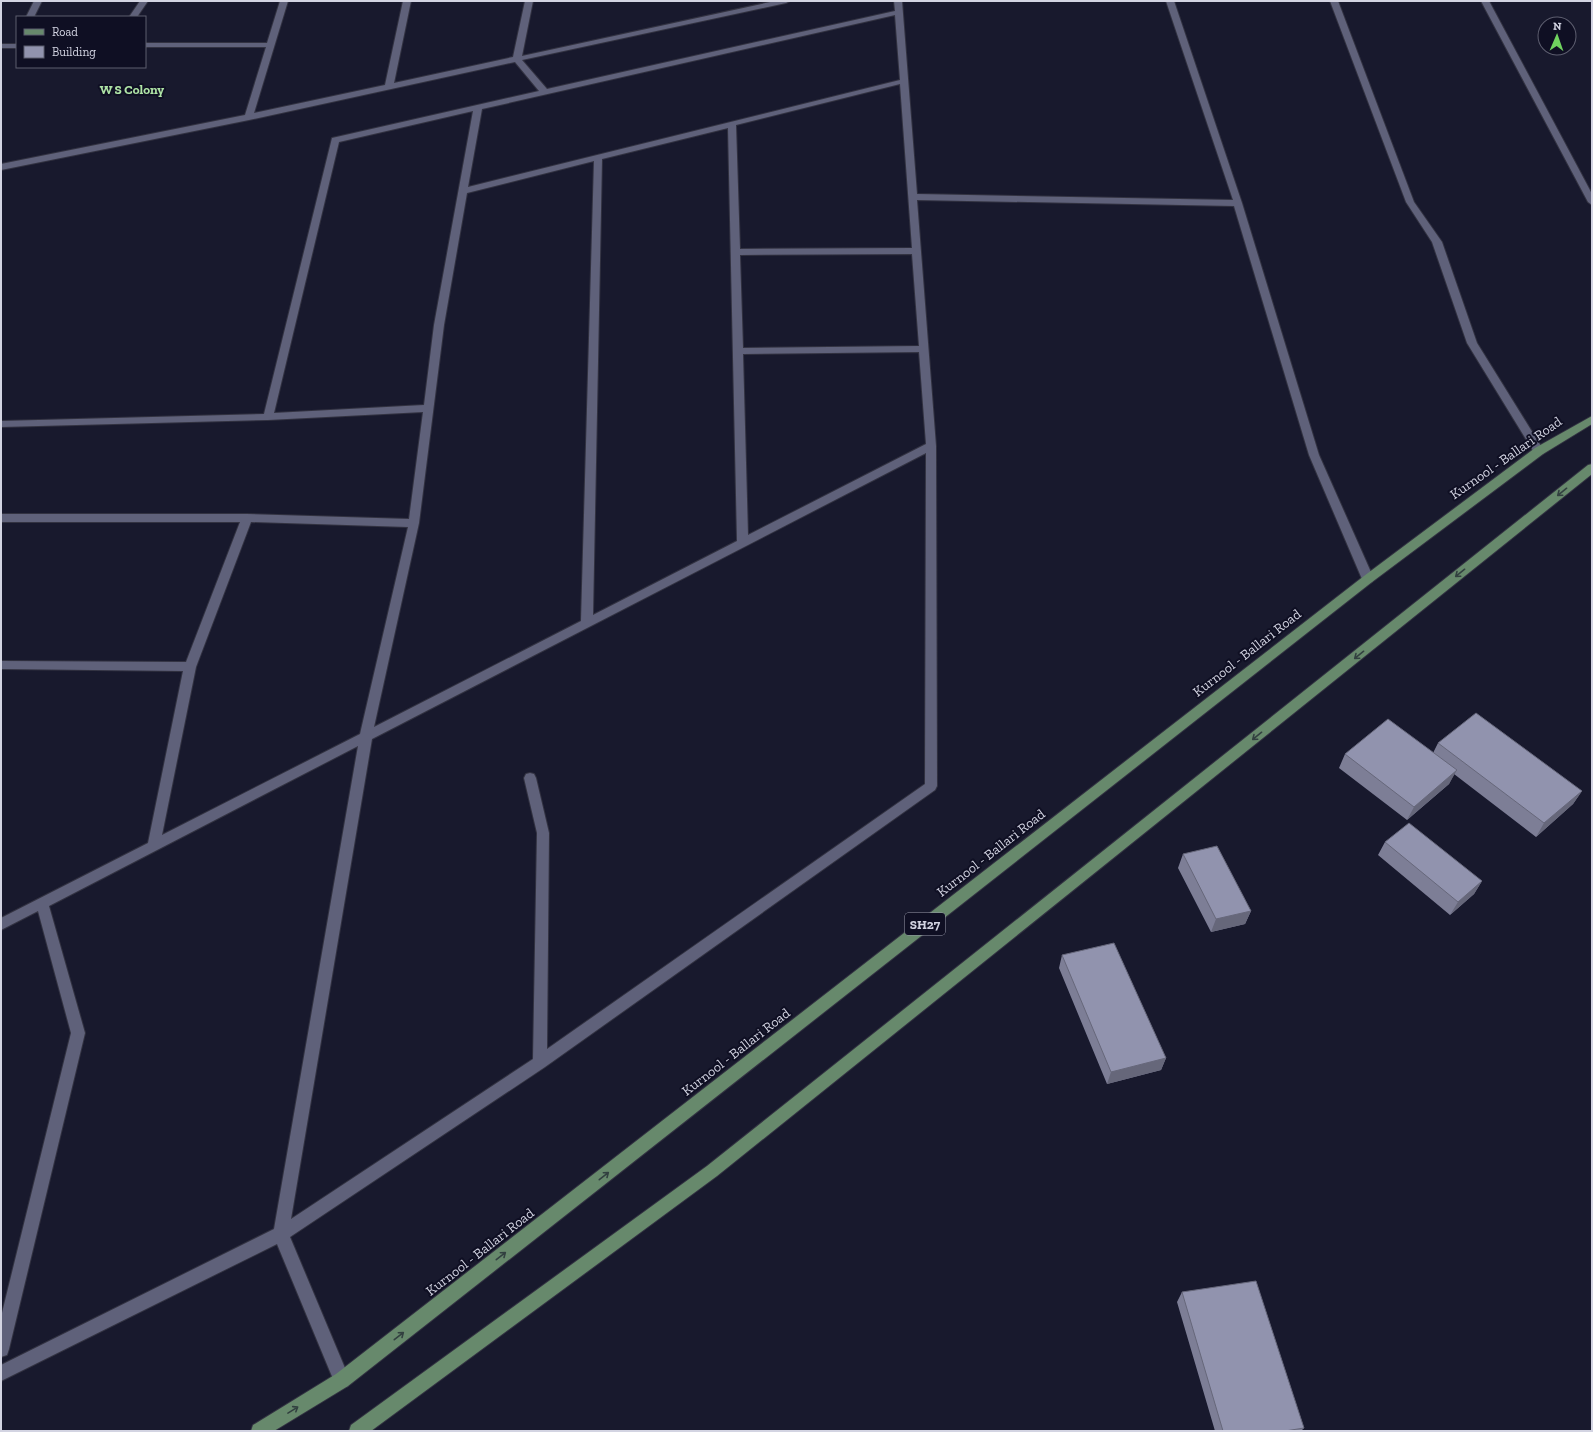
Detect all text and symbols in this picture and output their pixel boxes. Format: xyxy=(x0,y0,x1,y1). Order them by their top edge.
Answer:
legend xyxy=(16,16,146,68)
north arrow xyxy=(1537,16,1577,56)
text: N xyxy=(1553,20,1562,33)
text: Road xyxy=(52,25,78,39)
text: Building xyxy=(52,45,96,59)
district label: W S Colony xyxy=(100,82,164,97)
street label: Kurnool - Ballari Road xyxy=(1447,413,1565,503)
one-way arrow xyxy=(1556,488,1567,496)
one-way arrow xyxy=(1455,569,1466,578)
street label: Kurnool - Ballari Road xyxy=(1190,605,1305,700)
one-way arrow xyxy=(1353,650,1364,659)
one-way arrow xyxy=(1252,731,1263,740)
street label: Kurnool - Ballari Road xyxy=(934,805,1049,900)
road number: SH27 xyxy=(905,913,945,935)
street label: Kurnool - Ballari Road xyxy=(679,1004,794,1099)
one-way arrow xyxy=(598,1171,609,1180)
street label: Kurnool - Ballari Road xyxy=(423,1204,538,1299)
one-way arrow xyxy=(496,1251,507,1260)
one-way arrow xyxy=(393,1331,404,1340)
one-way arrow xyxy=(287,1406,299,1414)

